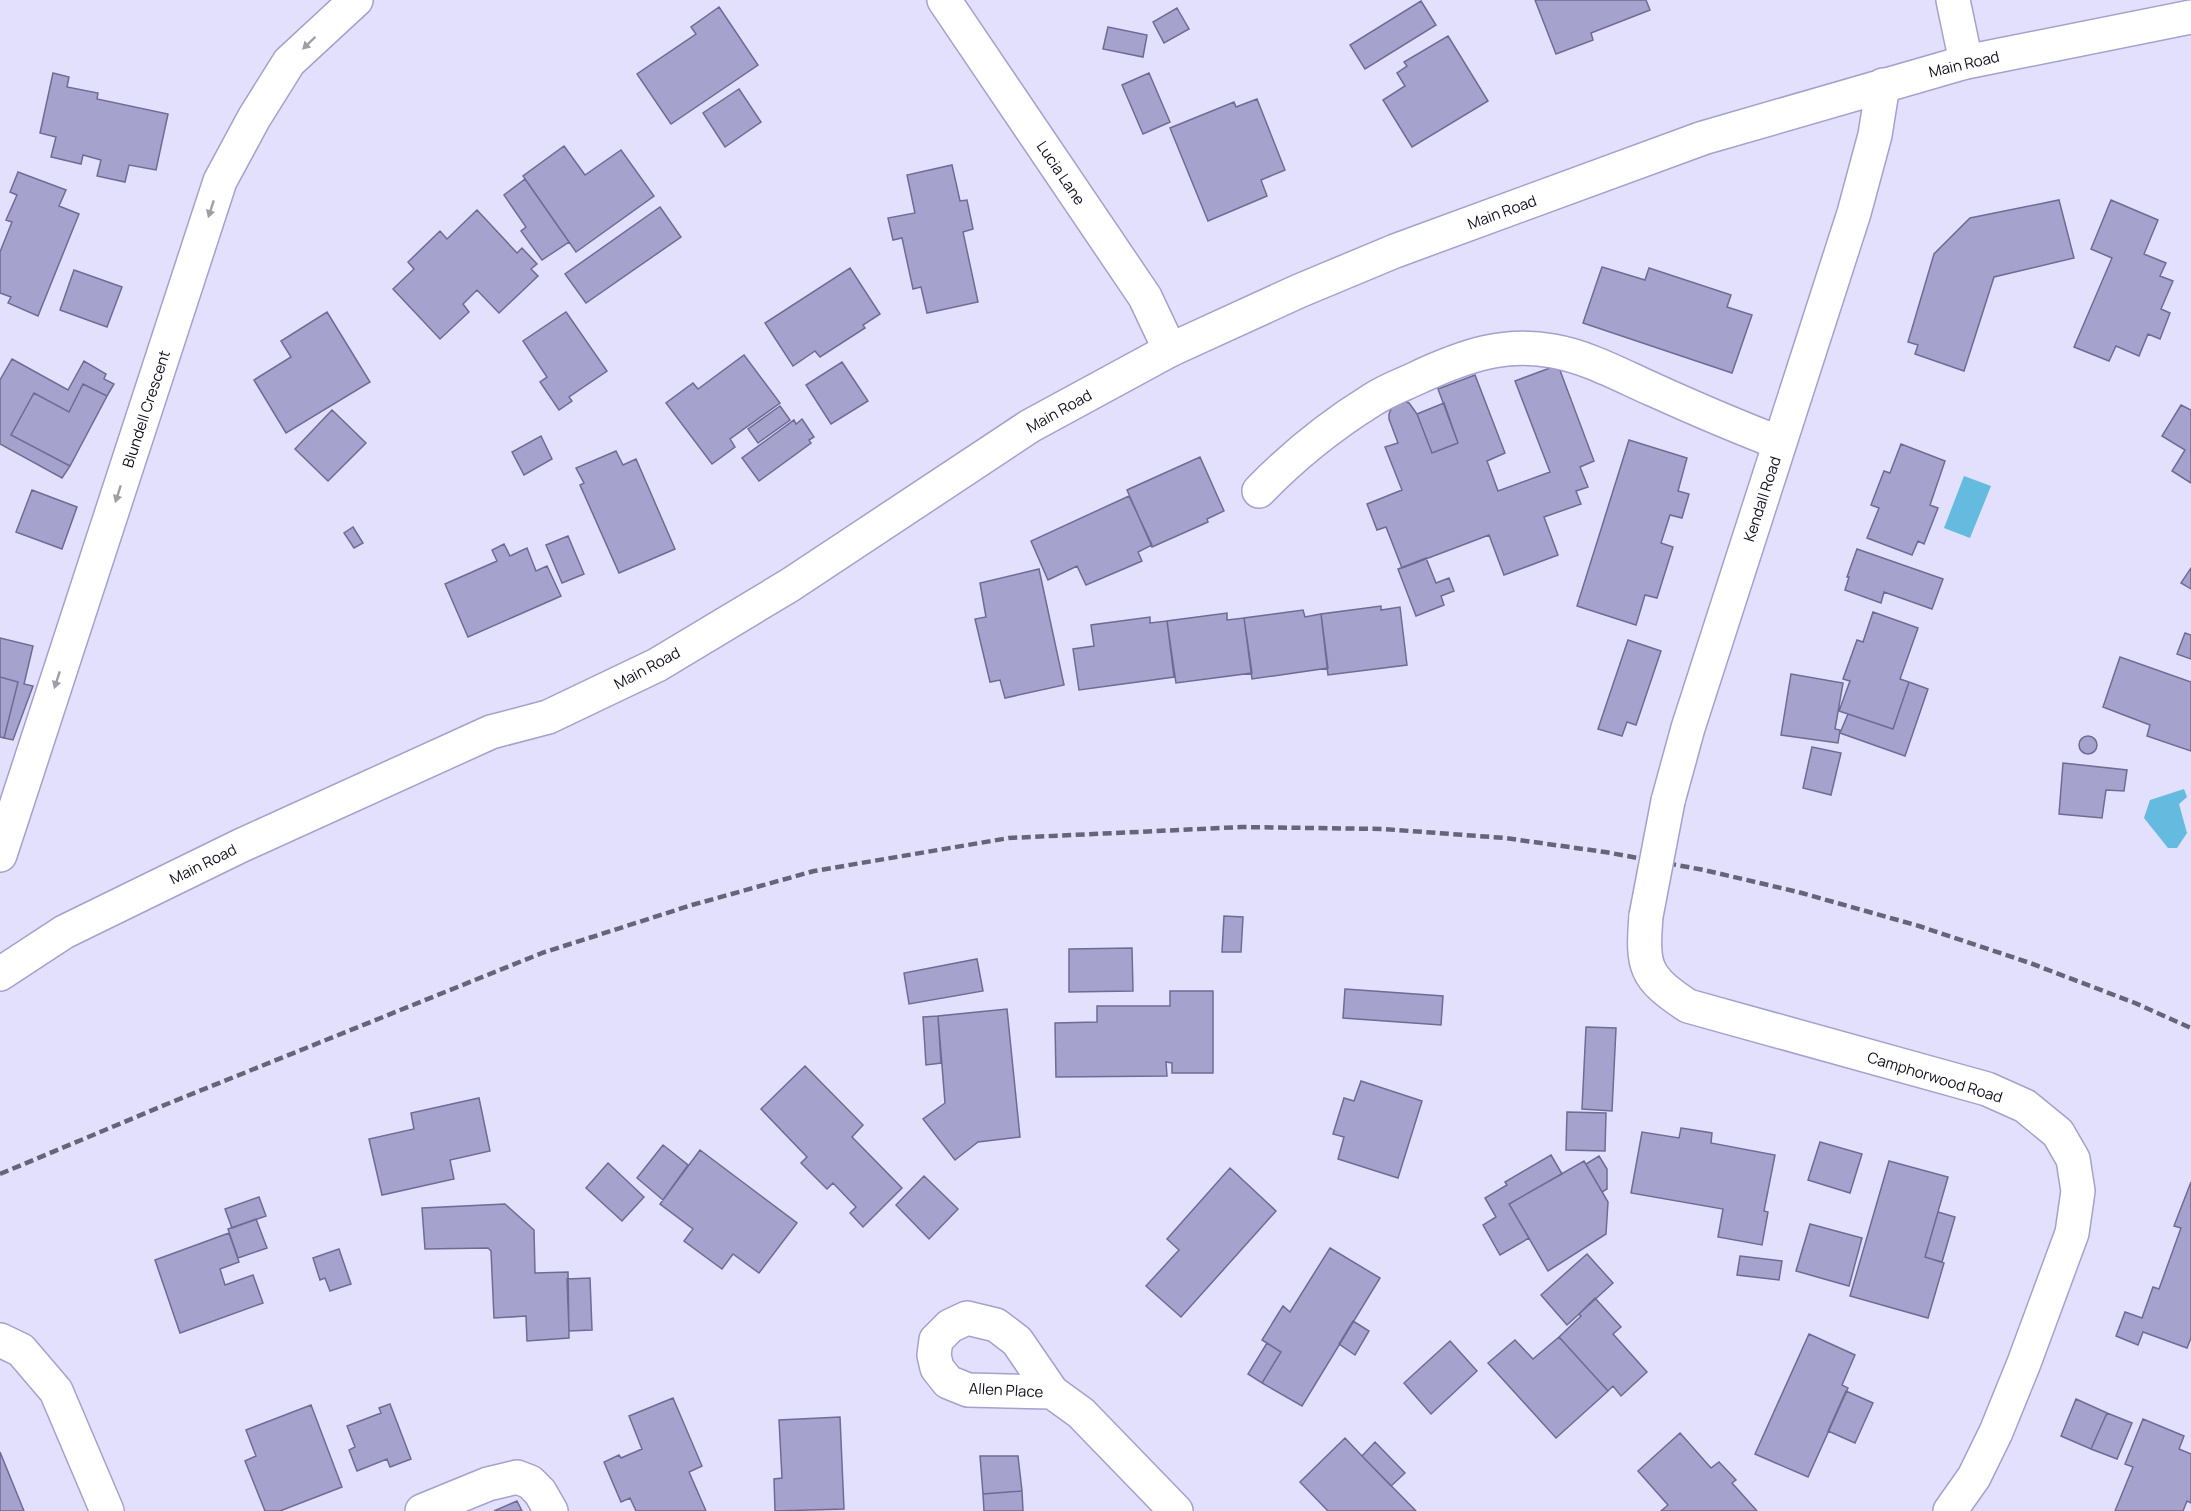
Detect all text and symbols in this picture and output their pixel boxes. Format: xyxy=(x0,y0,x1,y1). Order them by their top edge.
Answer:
one-way arrow xyxy=(302,35,316,49)
street label: Main Road xyxy=(1927,46,2001,82)
street label: Lucia Lane xyxy=(1032,137,1090,209)
street label: Main Road xyxy=(1465,190,1539,234)
one-way arrow xyxy=(206,200,216,218)
street label: Blundell Crescent xyxy=(117,348,175,470)
street label: Main Road xyxy=(1022,384,1096,438)
street label: Kendall Road xyxy=(1738,454,1786,544)
one-way arrow xyxy=(113,485,122,503)
street label: Main Road xyxy=(610,642,684,694)
one-way arrow xyxy=(52,671,62,689)
street label: Main Road xyxy=(166,839,240,889)
street label: Camphorwood Road xyxy=(1865,1046,2005,1108)
street label: Allen Place xyxy=(968,1378,1044,1402)

